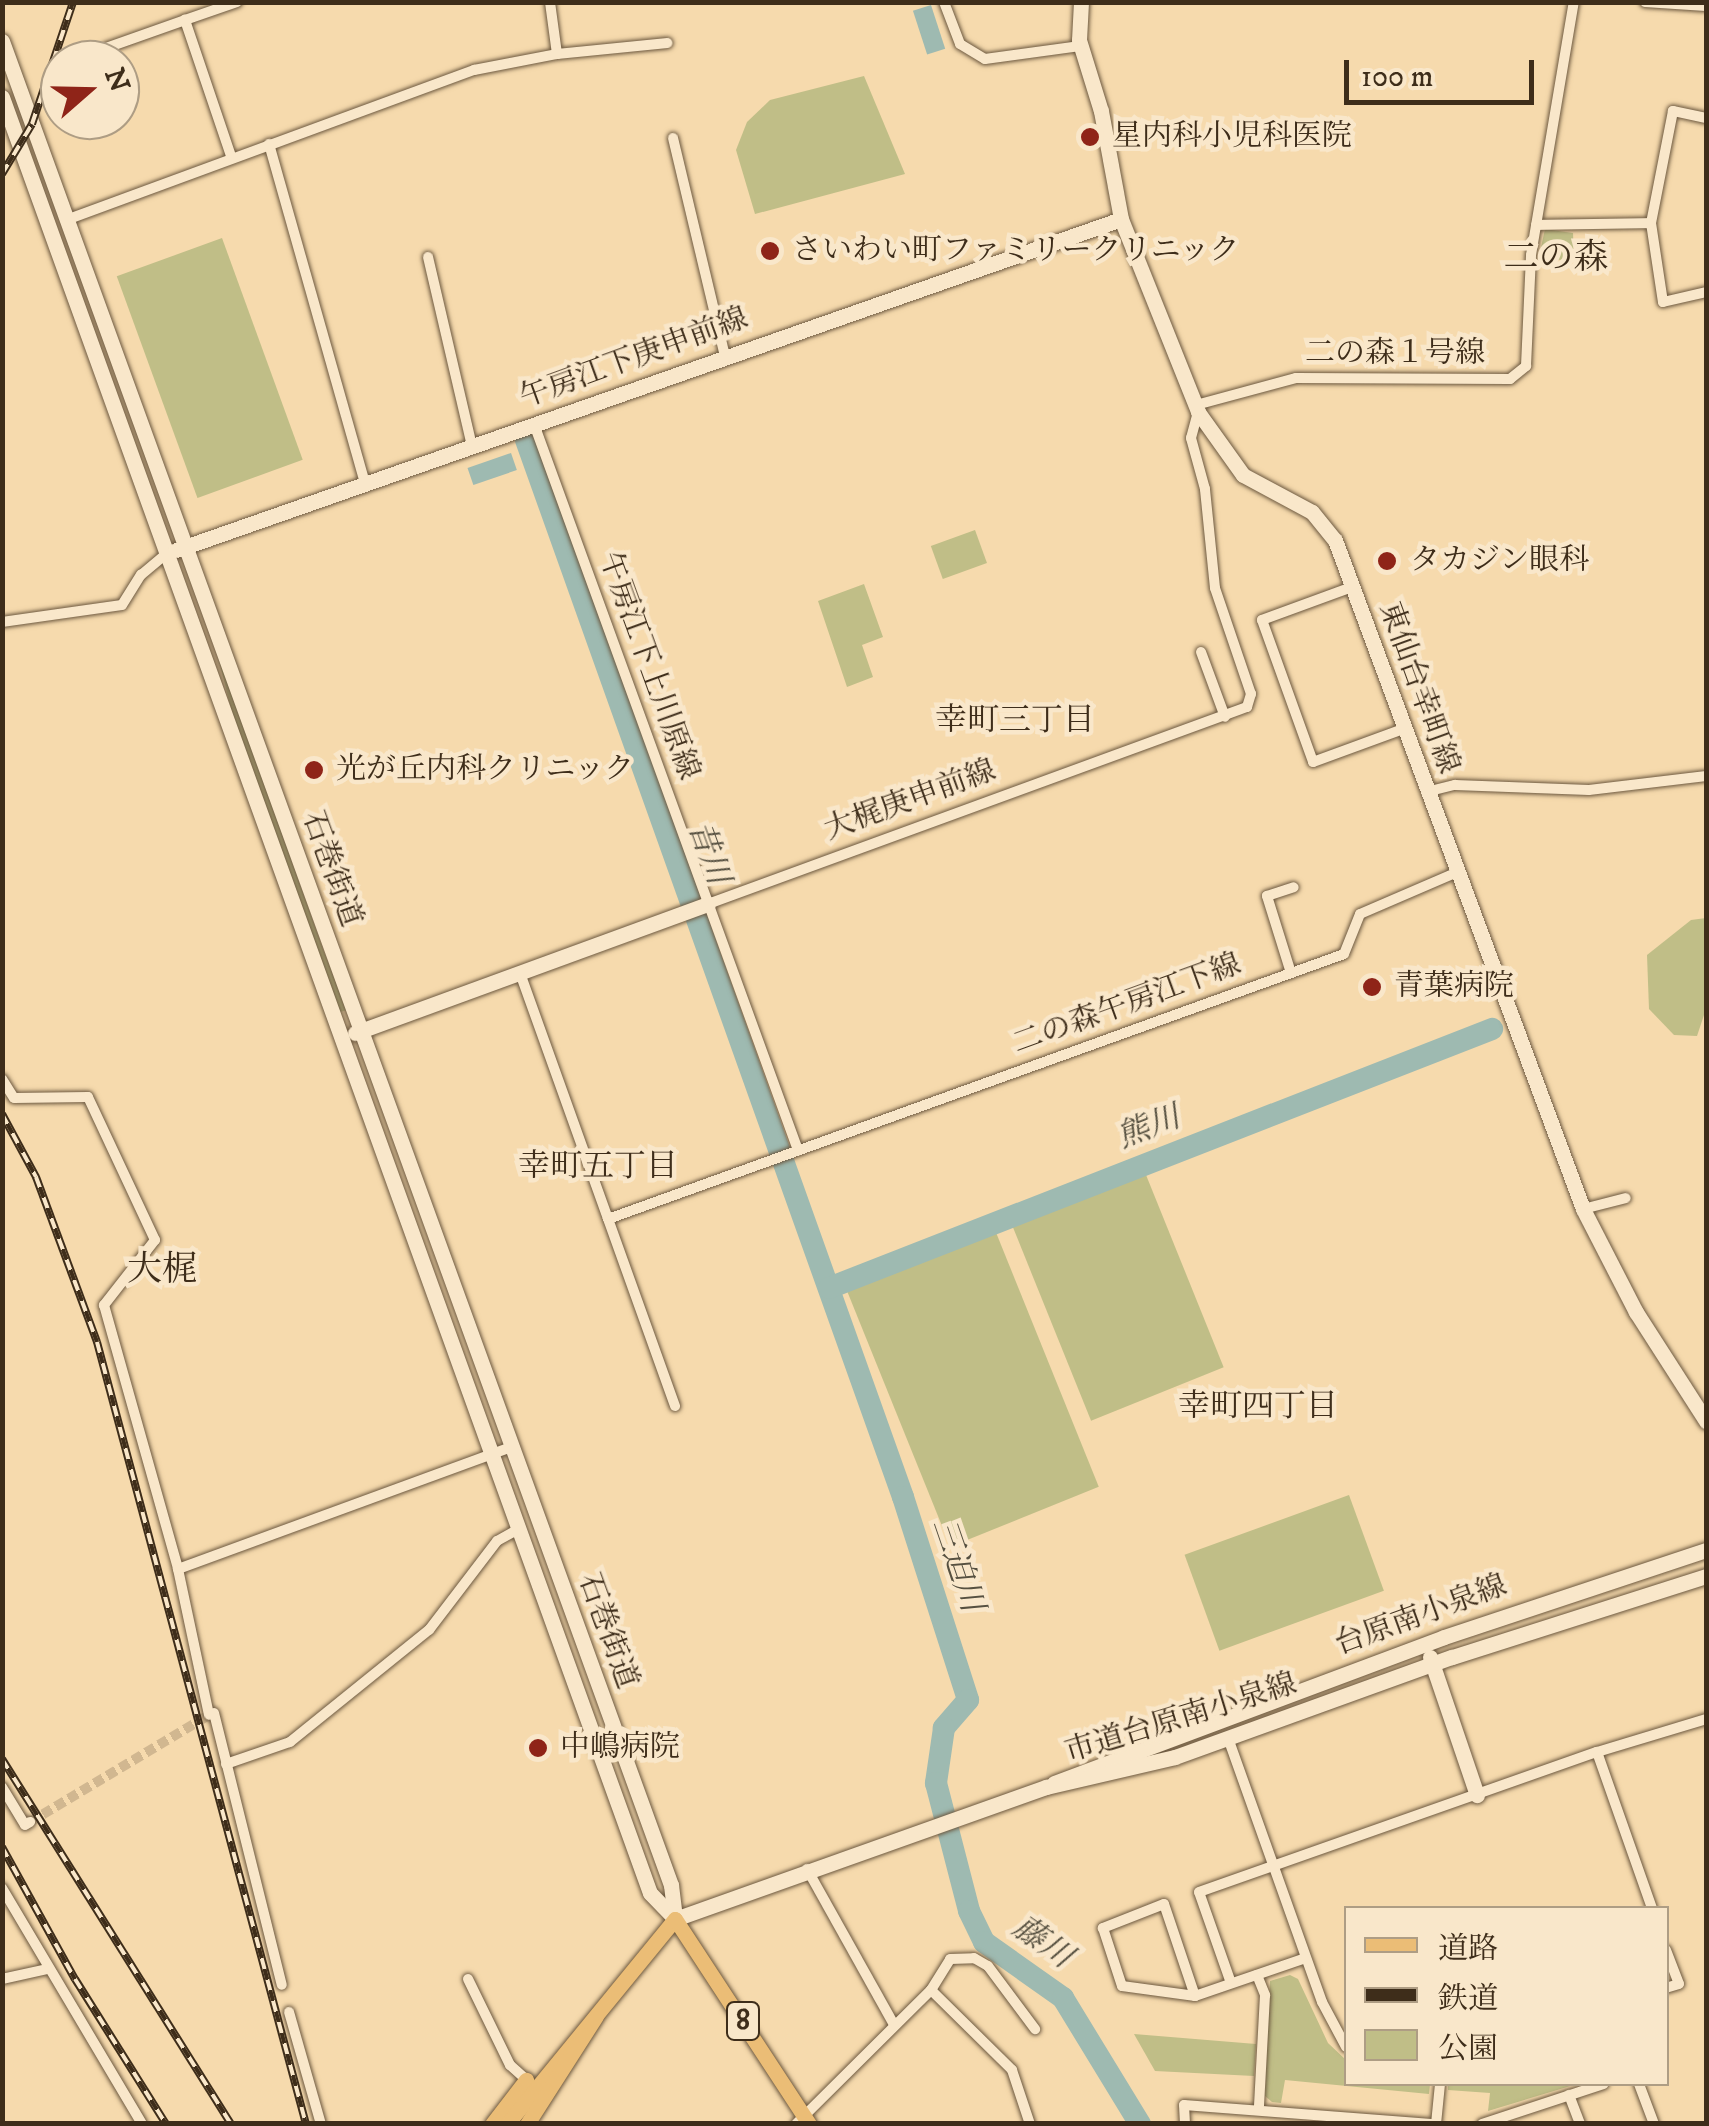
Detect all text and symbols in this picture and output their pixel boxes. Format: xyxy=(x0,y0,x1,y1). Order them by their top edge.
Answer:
north arrow xyxy=(40,40,140,140)
scale bar xyxy=(1349,40,1539,102)
text: 100 m xyxy=(1361,59,1433,96)
text: N xyxy=(96,63,137,97)
place label: 星内科小児科医院 xyxy=(1112,119,1352,155)
marker: 星内科小児科医院 xyxy=(1077,124,1103,150)
place label: さいわい町ファミリークリニック xyxy=(792,233,1242,269)
district label: 二の森 xyxy=(1504,237,1608,279)
marker: さいわい町ファミリークリニック xyxy=(757,238,783,264)
street label: 午房江下庚申前線 xyxy=(515,301,753,417)
street label: 二の森１号線 xyxy=(1305,336,1485,372)
place label: タカジン眼科 xyxy=(1410,543,1590,579)
street label: 午房江下上川原線 xyxy=(590,547,706,785)
marker: タカジン眼科 xyxy=(1374,548,1400,574)
street label: 東仙台幸町線 xyxy=(1370,597,1466,779)
district label: 幸町三丁目 xyxy=(935,702,1095,740)
place label: 光が丘内科クリニック xyxy=(336,752,636,788)
street label: 大梶庚申前線 xyxy=(819,753,1001,849)
marker: 光が丘内科クリニック xyxy=(301,757,327,783)
street label: 石巻街道 xyxy=(294,806,368,932)
water label: 昔川 xyxy=(679,816,737,890)
street label: 二の森午房江下線 xyxy=(1008,947,1246,1063)
place label: 青葉病院 xyxy=(1394,969,1514,1005)
marker: 青葉病院 xyxy=(1359,974,1385,1000)
water label: 熊川 xyxy=(1112,1099,1186,1157)
district label: 幸町五丁目 xyxy=(518,1148,678,1186)
district label: 大梶 xyxy=(127,1249,197,1291)
district label: 幸町四丁目 xyxy=(1178,1388,1338,1426)
water label: 三迫川 xyxy=(923,1513,991,1617)
street label: 石巻街道 xyxy=(570,1568,644,1694)
street label: 台原南小泉線 xyxy=(1330,1568,1512,1664)
street label: 市道台原南小泉線 xyxy=(1061,1667,1301,1771)
place label: 中嶋病院 xyxy=(560,1730,680,1766)
marker: 中嶋病院 xyxy=(525,1735,551,1761)
legend xyxy=(1344,1906,1669,2086)
water label: 藤川 xyxy=(1005,1909,1079,1977)
text: 道路 xyxy=(1438,1931,1498,1968)
text: 鉄道 xyxy=(1438,1981,1498,2018)
road number: 8 xyxy=(726,1998,760,2044)
text: 公園 xyxy=(1438,2031,1498,2068)

